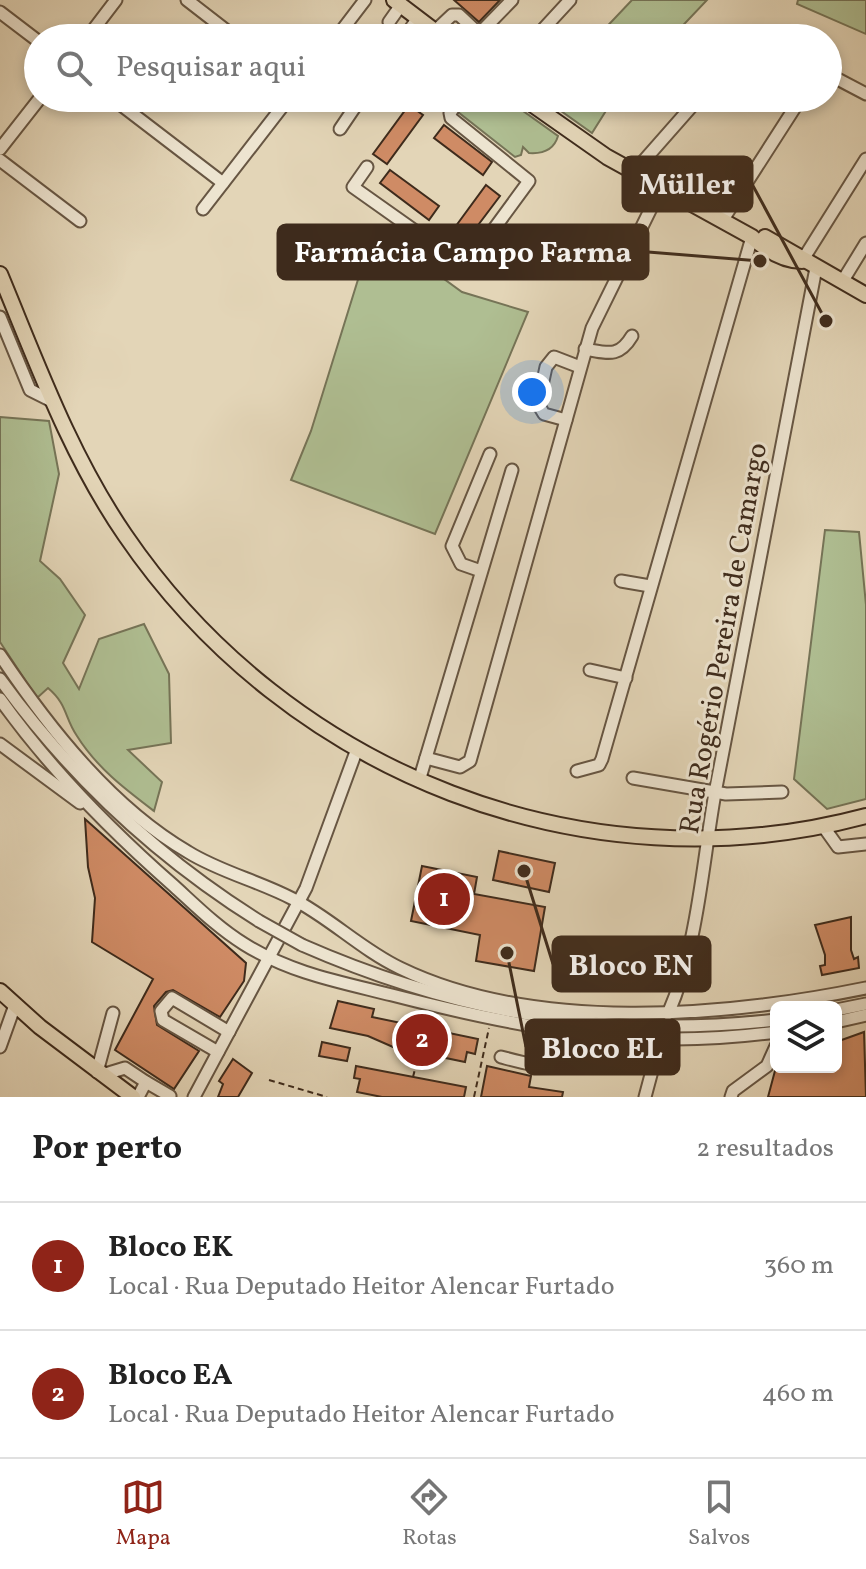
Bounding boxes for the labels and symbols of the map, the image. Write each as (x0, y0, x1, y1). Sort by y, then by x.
callout: Müller (623, 157, 752, 211)
text: Müller (639, 165, 735, 207)
callout: Farmácia Campo Farma (278, 225, 648, 279)
text: Farmácia Campo Farma (294, 233, 632, 275)
your location (512, 372, 552, 412)
street label: Rua Rogério Pereira de Camargo (671, 440, 778, 837)
pin: 1 (418, 869, 470, 929)
callout: Bloco EN (553, 937, 710, 991)
text: Bloco EN (568, 946, 694, 988)
pin: 2 (396, 1010, 448, 1070)
callout: Bloco EL (526, 1020, 679, 1074)
text: Bloco EL (541, 1029, 663, 1071)

